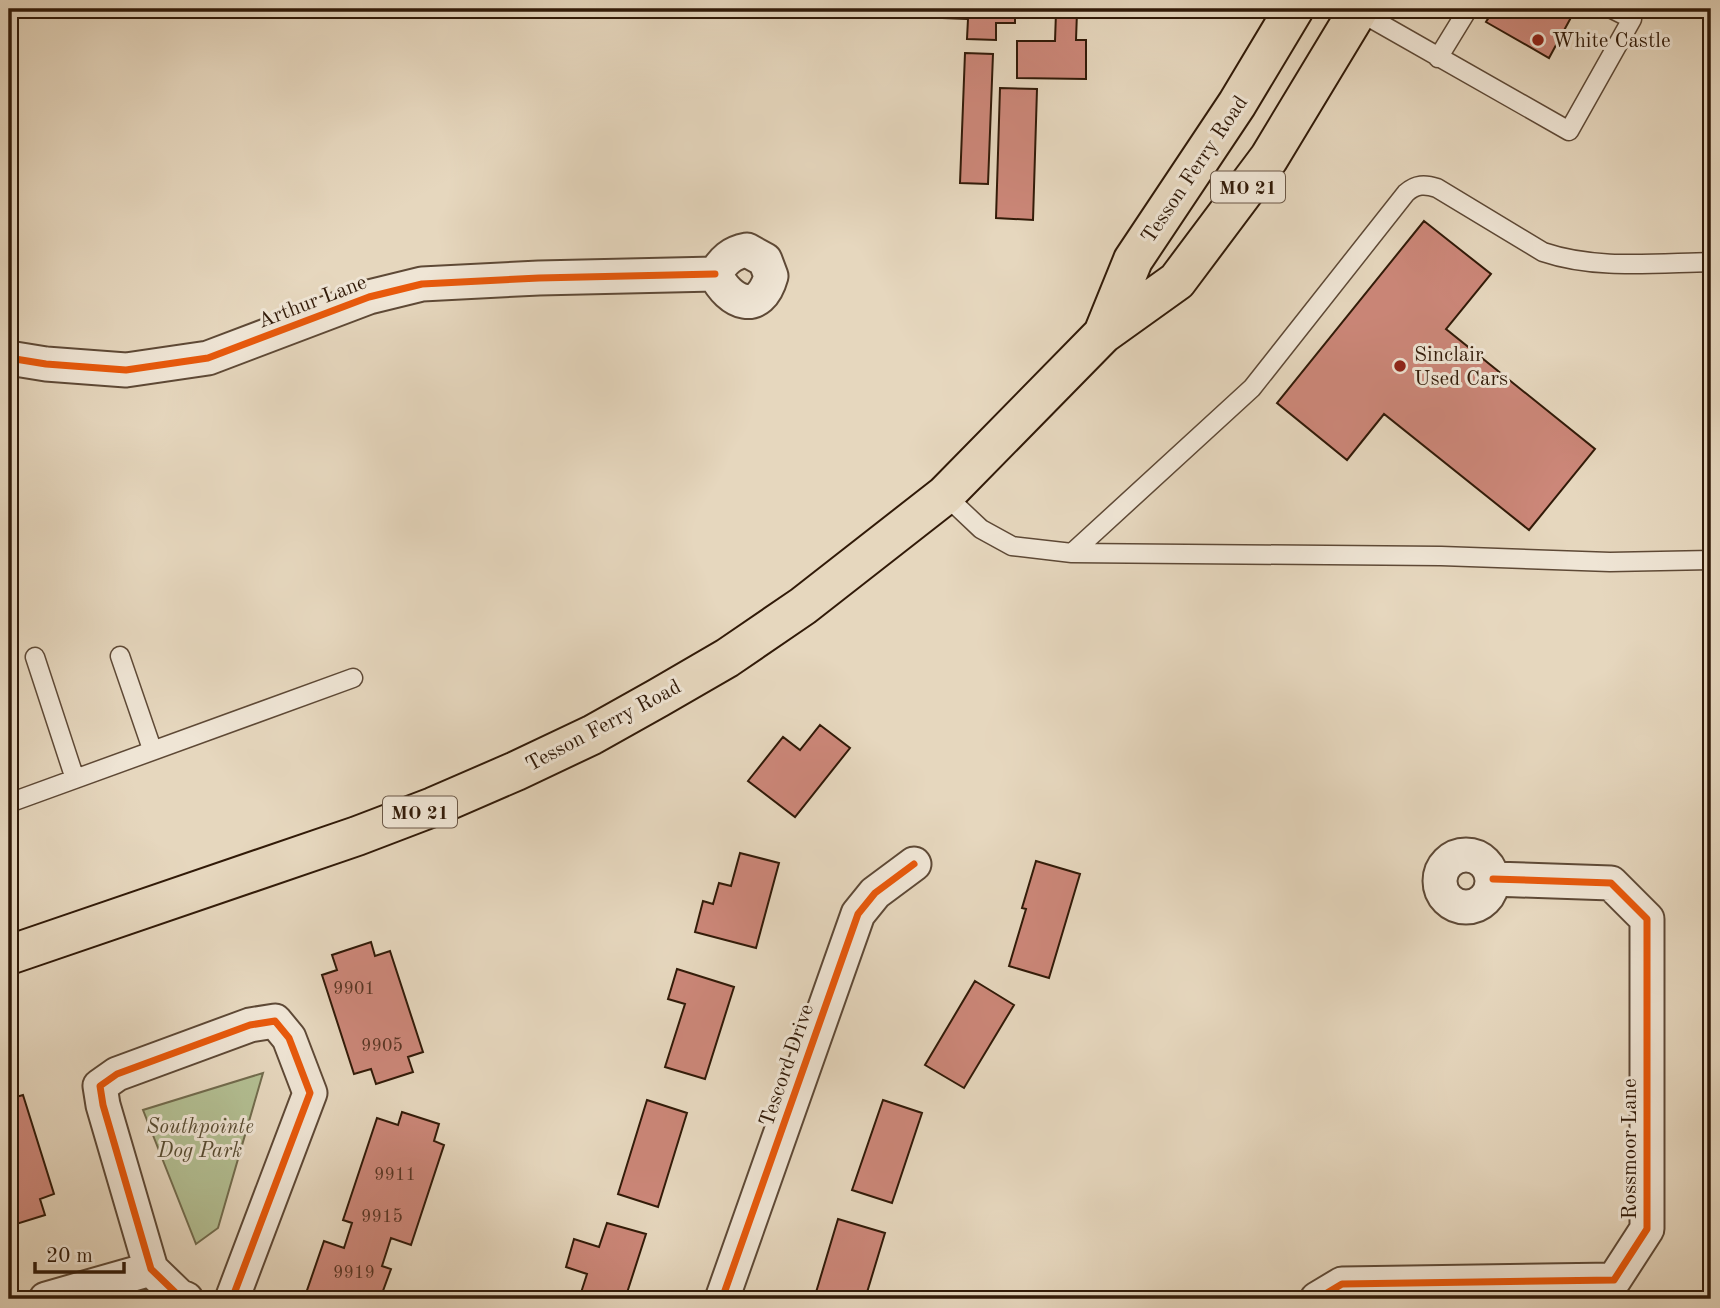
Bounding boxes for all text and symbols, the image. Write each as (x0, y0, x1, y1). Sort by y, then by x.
place label: White Castle (1552, 31, 1671, 52)
marker: White Castle (1530, 32, 1546, 48)
street label: Tesson Ferry Road (1138, 92, 1252, 247)
road number: MO 21 (1211, 172, 1285, 202)
street label: Arthur Lane (255, 272, 370, 333)
place label: Sinclair Used Cars (1414, 345, 1508, 390)
marker: Sinclair Used Cars (1392, 358, 1408, 374)
street label: Tesson Ferry Road (523, 677, 685, 776)
road number: MO 21 (383, 796, 457, 828)
house number: 9901 (333, 980, 375, 998)
street label: Tescord Drive (757, 1002, 818, 1129)
house number: 9905 (361, 1037, 403, 1055)
street label: Rossmoor Lane (1620, 1078, 1641, 1220)
park label: Southpointe Dog Park (146, 1117, 254, 1162)
house number: 9911 (374, 1166, 416, 1184)
house number: 9915 (361, 1208, 403, 1226)
scale bar (35, 1231, 124, 1275)
text: 20 m (46, 1246, 93, 1267)
house number: 9919 (333, 1264, 375, 1282)

